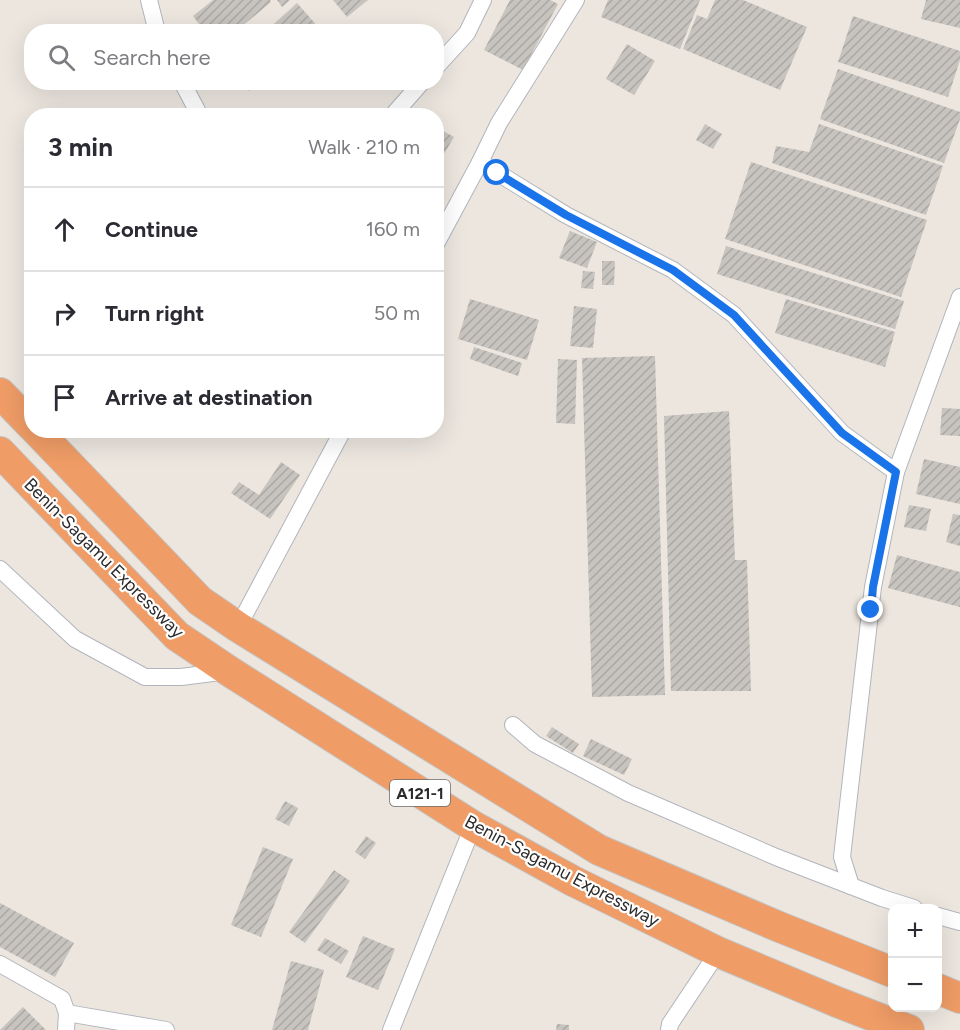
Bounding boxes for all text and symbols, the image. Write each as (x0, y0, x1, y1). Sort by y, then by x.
search box (24, 24, 444, 90)
icon: search (45, 41, 78, 74)
text: Search here (93, 44, 211, 71)
text: 3 min (48, 131, 113, 163)
text: Walk · 210 m (308, 135, 420, 159)
route start (483, 159, 509, 185)
icon: ahead (48, 213, 81, 246)
text: Continue (105, 216, 198, 243)
text: 160 m (366, 217, 420, 241)
icon: right (48, 297, 81, 330)
text: Turn right (105, 300, 204, 327)
text: 50 m (374, 301, 420, 325)
icon: arrive (48, 381, 81, 414)
text: Arrive at destination (105, 384, 313, 411)
street label: Benin-Sagamu Expressway (19, 473, 189, 643)
route end (857, 596, 883, 622)
road number: A121-1 (390, 780, 450, 806)
street label: Benin-Sagamu Expressway (461, 810, 664, 932)
map controls (888, 904, 942, 1012)
button: + (888, 904, 942, 958)
button: − (888, 958, 942, 1012)

